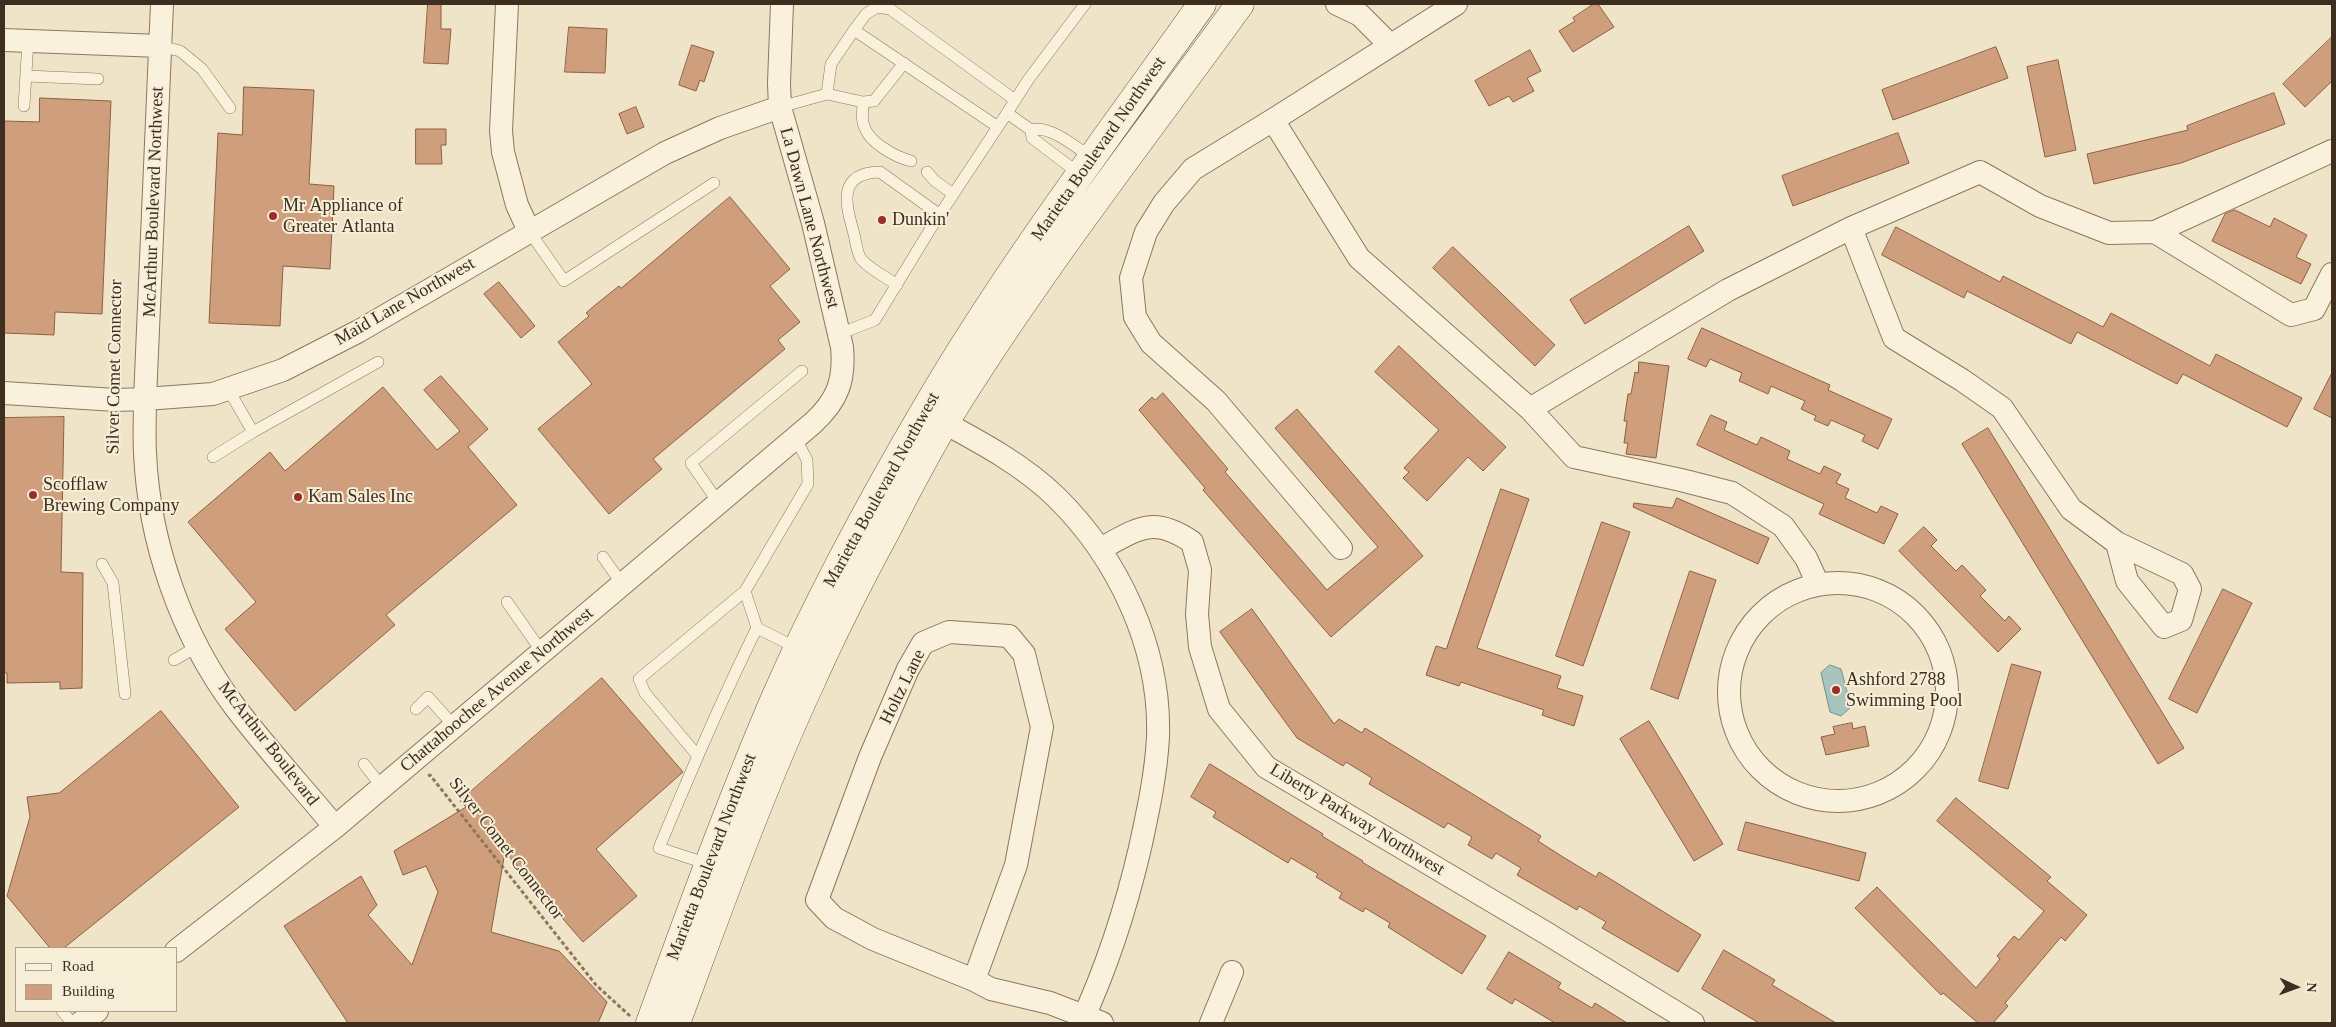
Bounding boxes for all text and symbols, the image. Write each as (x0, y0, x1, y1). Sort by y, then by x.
street label: Marietta Boulevard Northwest (1027, 53, 1171, 245)
street label: McArthur Boulevard Northwest (139, 86, 169, 318)
street label: La Dawn Lane Northwest (774, 125, 844, 311)
place label: Mr Appliance of Greater Atlanta (283, 195, 403, 238)
place label: Dunkin' (892, 209, 949, 231)
marker: Mr Appliance of Greater Atlanta (267, 210, 279, 222)
marker: Dunkin' (876, 214, 888, 226)
street label: Maid Lane Northwest (331, 253, 479, 351)
street label: Silver Comet Connector (103, 279, 127, 455)
street label: Marietta Boulevard Northwest (819, 389, 945, 591)
place label: Scofflaw Brewing Company (43, 474, 179, 516)
place label: Kam Sales Inc (308, 486, 413, 508)
marker: Scofflaw Brewing Company (27, 489, 39, 501)
marker: Kam Sales Inc (292, 491, 304, 503)
street label: Chattahoochee Avenue Northwest (396, 603, 598, 777)
street label: Holtz Lane (876, 646, 930, 728)
place label: Ashford 2788 Swimming Pool (1846, 669, 1963, 712)
street label: McArthur Boulevard (213, 678, 323, 810)
marker: Ashford 2788 Swimming Pool (1830, 684, 1842, 696)
street label: Marietta Boulevard Northwest (663, 750, 761, 964)
street label: Liberty Parkway Northwest (1266, 759, 1448, 881)
street label: Silver Comet Connector (444, 773, 568, 925)
legend (15, 947, 178, 1012)
text: Road (62, 958, 94, 974)
north arrow (2271, 962, 2321, 1012)
text: N (2304, 982, 2319, 993)
text: Building (62, 983, 115, 999)

